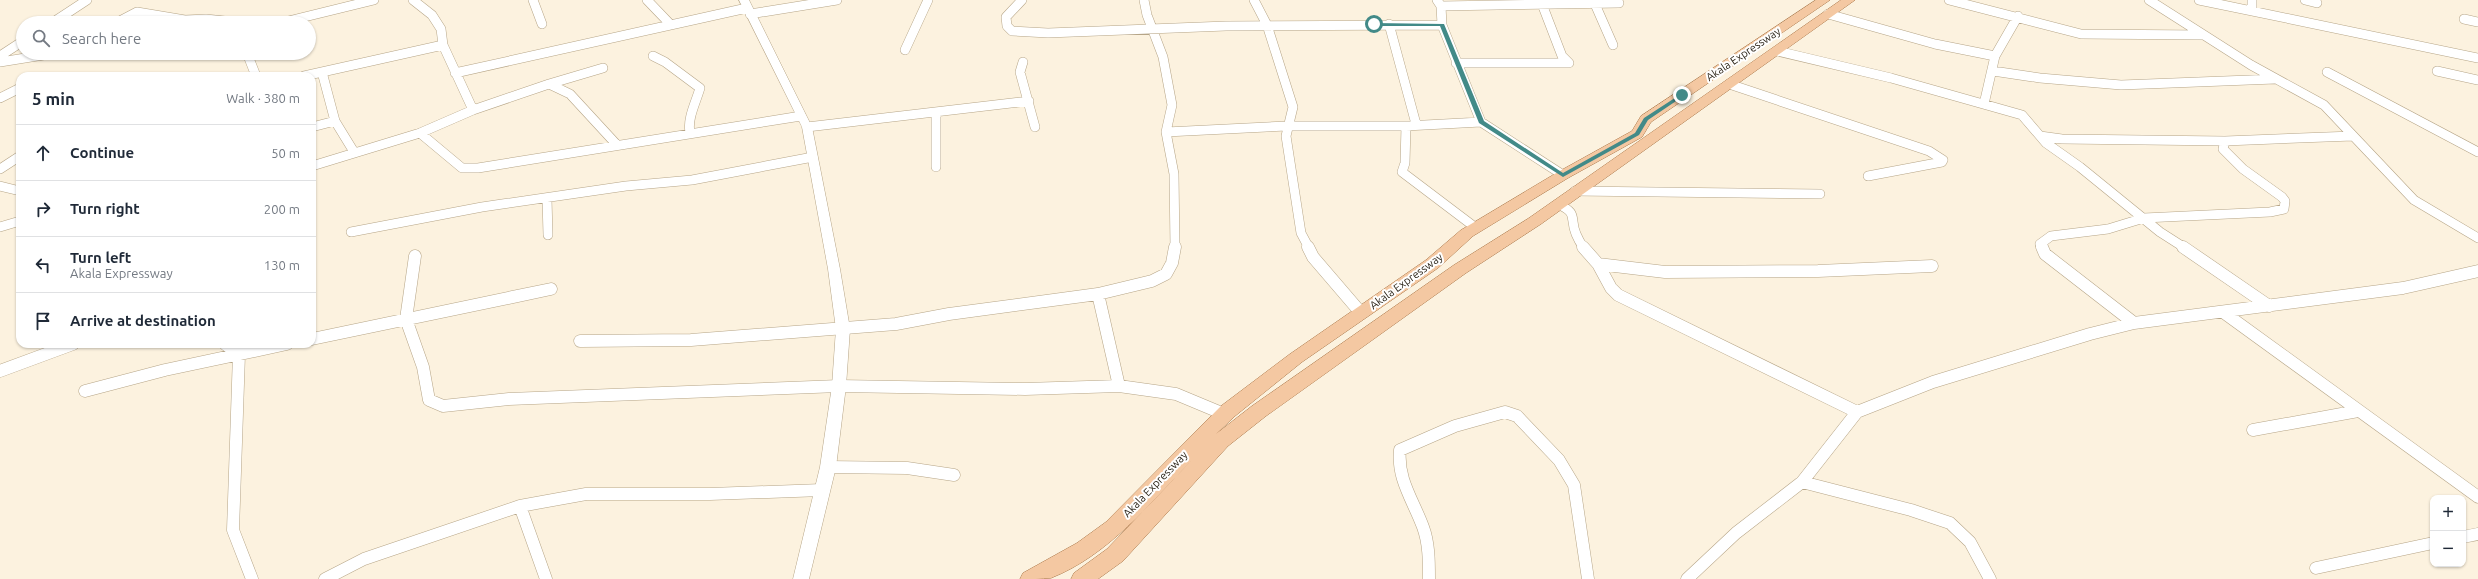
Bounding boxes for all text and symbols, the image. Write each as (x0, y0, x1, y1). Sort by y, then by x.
route start (1365, 15, 1383, 33)
search box (16, 16, 316, 60)
street label: Akala Expressway (1704, 24, 1783, 83)
icon: search (30, 27, 52, 49)
text: Search here (62, 30, 141, 47)
route end (1673, 86, 1691, 104)
text: 5 min (32, 89, 75, 108)
text: Walk · 380 m (226, 91, 300, 105)
icon: ahead (32, 142, 54, 164)
text: Continue (70, 144, 134, 161)
text: 50 m (271, 146, 300, 160)
icon: right (32, 198, 54, 220)
text: Turn right (70, 200, 140, 217)
text: 200 m (264, 202, 300, 216)
text: Turn left (70, 249, 131, 266)
street label: Akala Expressway (1367, 250, 1445, 311)
icon: left (32, 254, 54, 276)
text: 130 m (264, 258, 300, 272)
text: Akala Expressway (70, 266, 173, 280)
icon: arrive (32, 310, 54, 332)
text: Arrive at destination (70, 312, 216, 329)
street label: Akala Expressway (1120, 448, 1190, 519)
map controls (2430, 495, 2466, 567)
button: + (2430, 495, 2466, 531)
button: − (2430, 531, 2466, 567)

